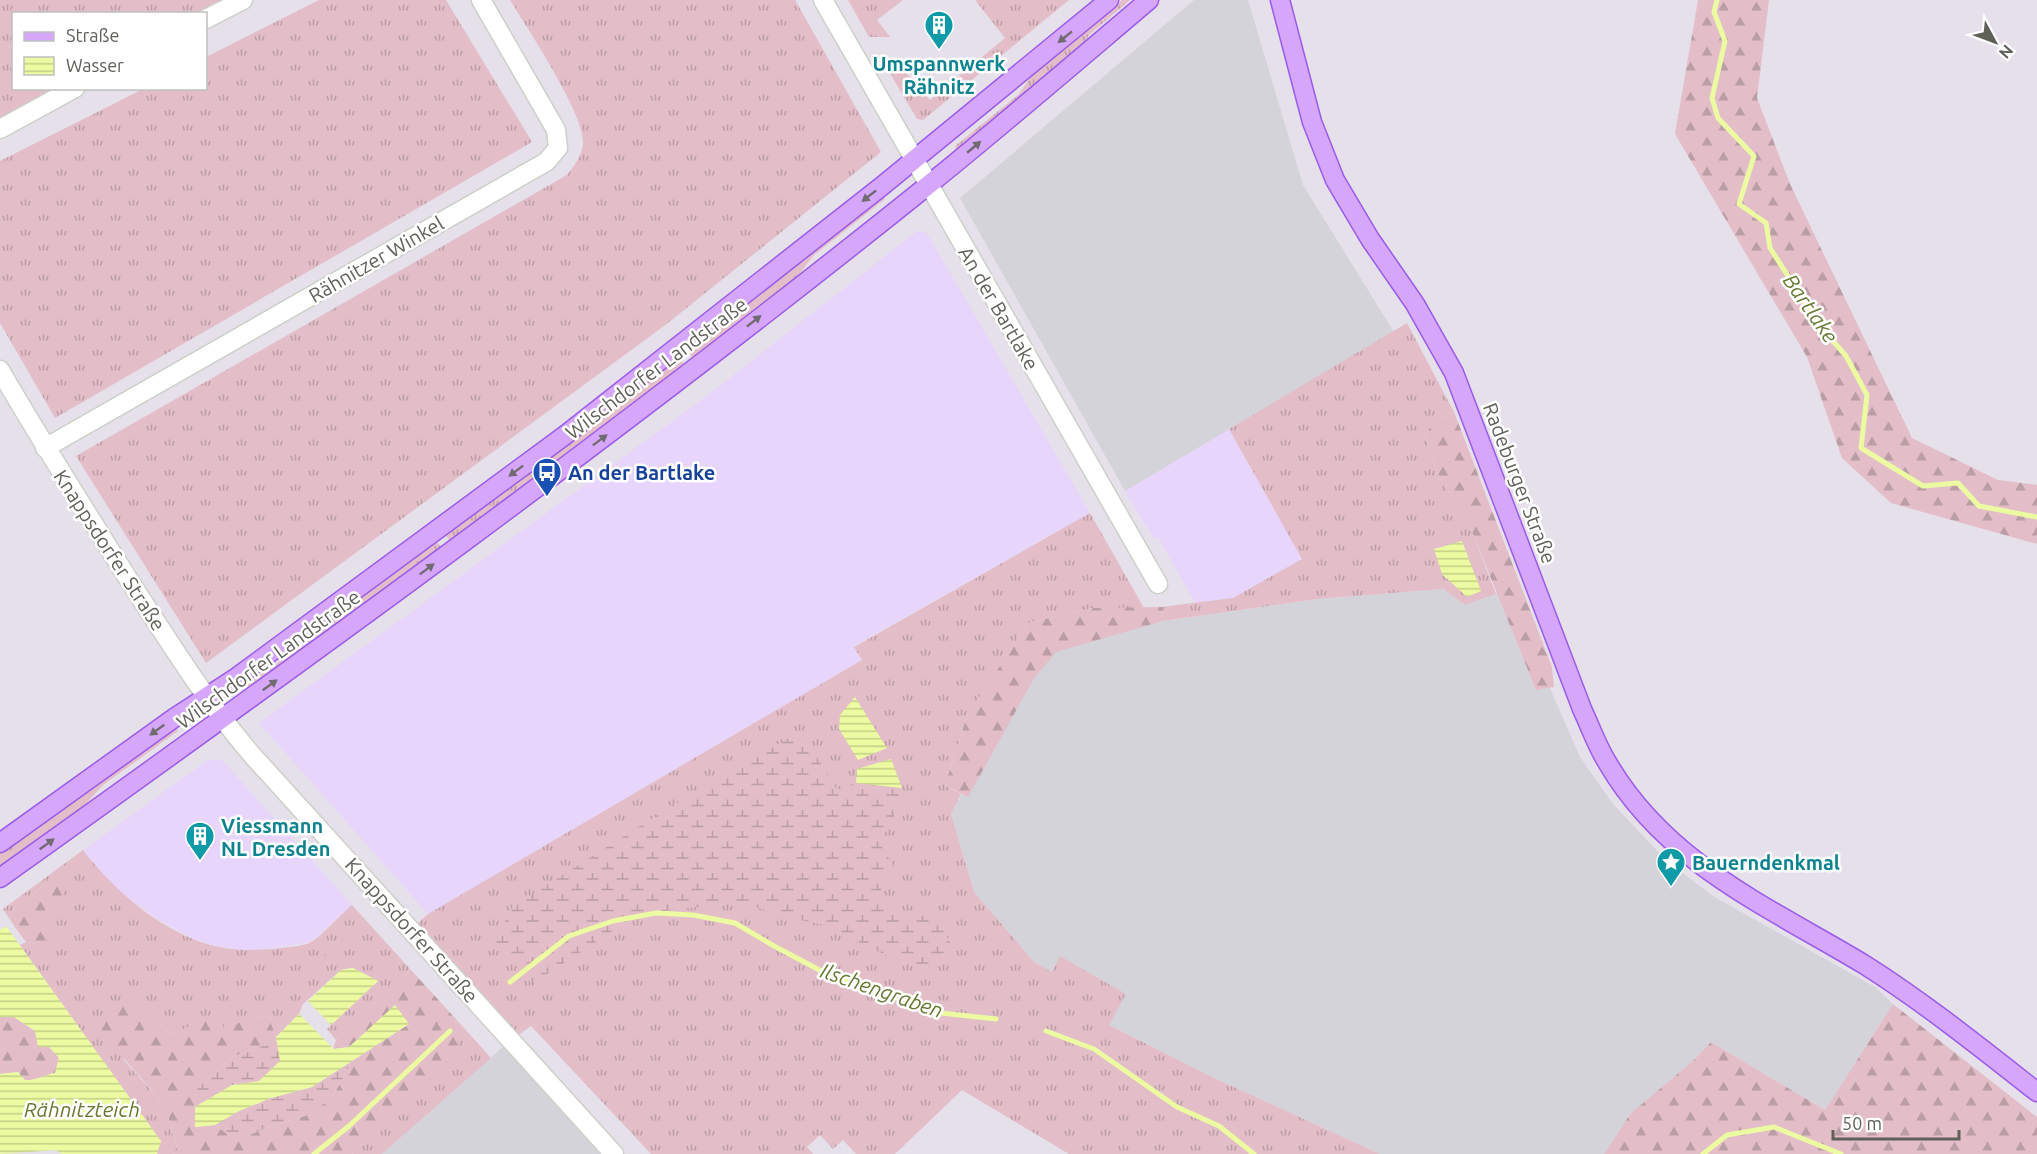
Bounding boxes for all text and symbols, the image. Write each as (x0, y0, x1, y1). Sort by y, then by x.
building icon: Umspannwerk Rähnitz (923, 9, 955, 51)
legend (12, 12, 207, 90)
north arrow (1965, 12, 2025, 72)
text: Straße (66, 25, 119, 45)
one-way arrow (1058, 30, 1073, 43)
text: N (1996, 41, 2017, 62)
place label: Umspannwerk Rähnitz (872, 52, 1006, 98)
text: Wasser (66, 55, 124, 75)
one-way arrow (966, 141, 982, 154)
one-way arrow (861, 190, 876, 202)
street label: Rähnitzer Winkel (305, 211, 447, 307)
street label: An der Bartlake (954, 242, 1044, 374)
water label: Bartlake (1779, 269, 1844, 347)
street label: Wilschdorfer Landstraße (561, 292, 751, 444)
one-way arrow (747, 315, 762, 327)
street label: Radeburger Straße (1479, 399, 1561, 567)
one-way arrow (592, 434, 607, 446)
bus stop icon: An der Bartlake (531, 456, 563, 498)
place label: An der Bartlake (568, 461, 715, 484)
street label: Knappsdorfer Straße (49, 465, 171, 635)
one-way arrow (509, 465, 525, 477)
one-way arrow (419, 563, 435, 576)
street label: Wilschdorfer Landstraße (172, 585, 364, 733)
one-way arrow (261, 679, 277, 691)
one-way arrow (150, 724, 166, 736)
place label: Viessmann NL Dresden (221, 814, 330, 860)
building icon: Viessmann NL Dresden (184, 820, 216, 862)
one-way arrow (40, 839, 55, 851)
place icon: Bauerndenkmal (1655, 846, 1687, 888)
place label: Bauerndenkmal (1692, 851, 1840, 874)
street label: Knappsdorfer Straße (341, 853, 483, 1007)
water label: Ilschengraben (818, 958, 946, 1022)
water label: Rähnitzteich (24, 1097, 140, 1121)
scale bar (1833, 1103, 1959, 1141)
text: 50 m (1842, 1113, 1882, 1133)

